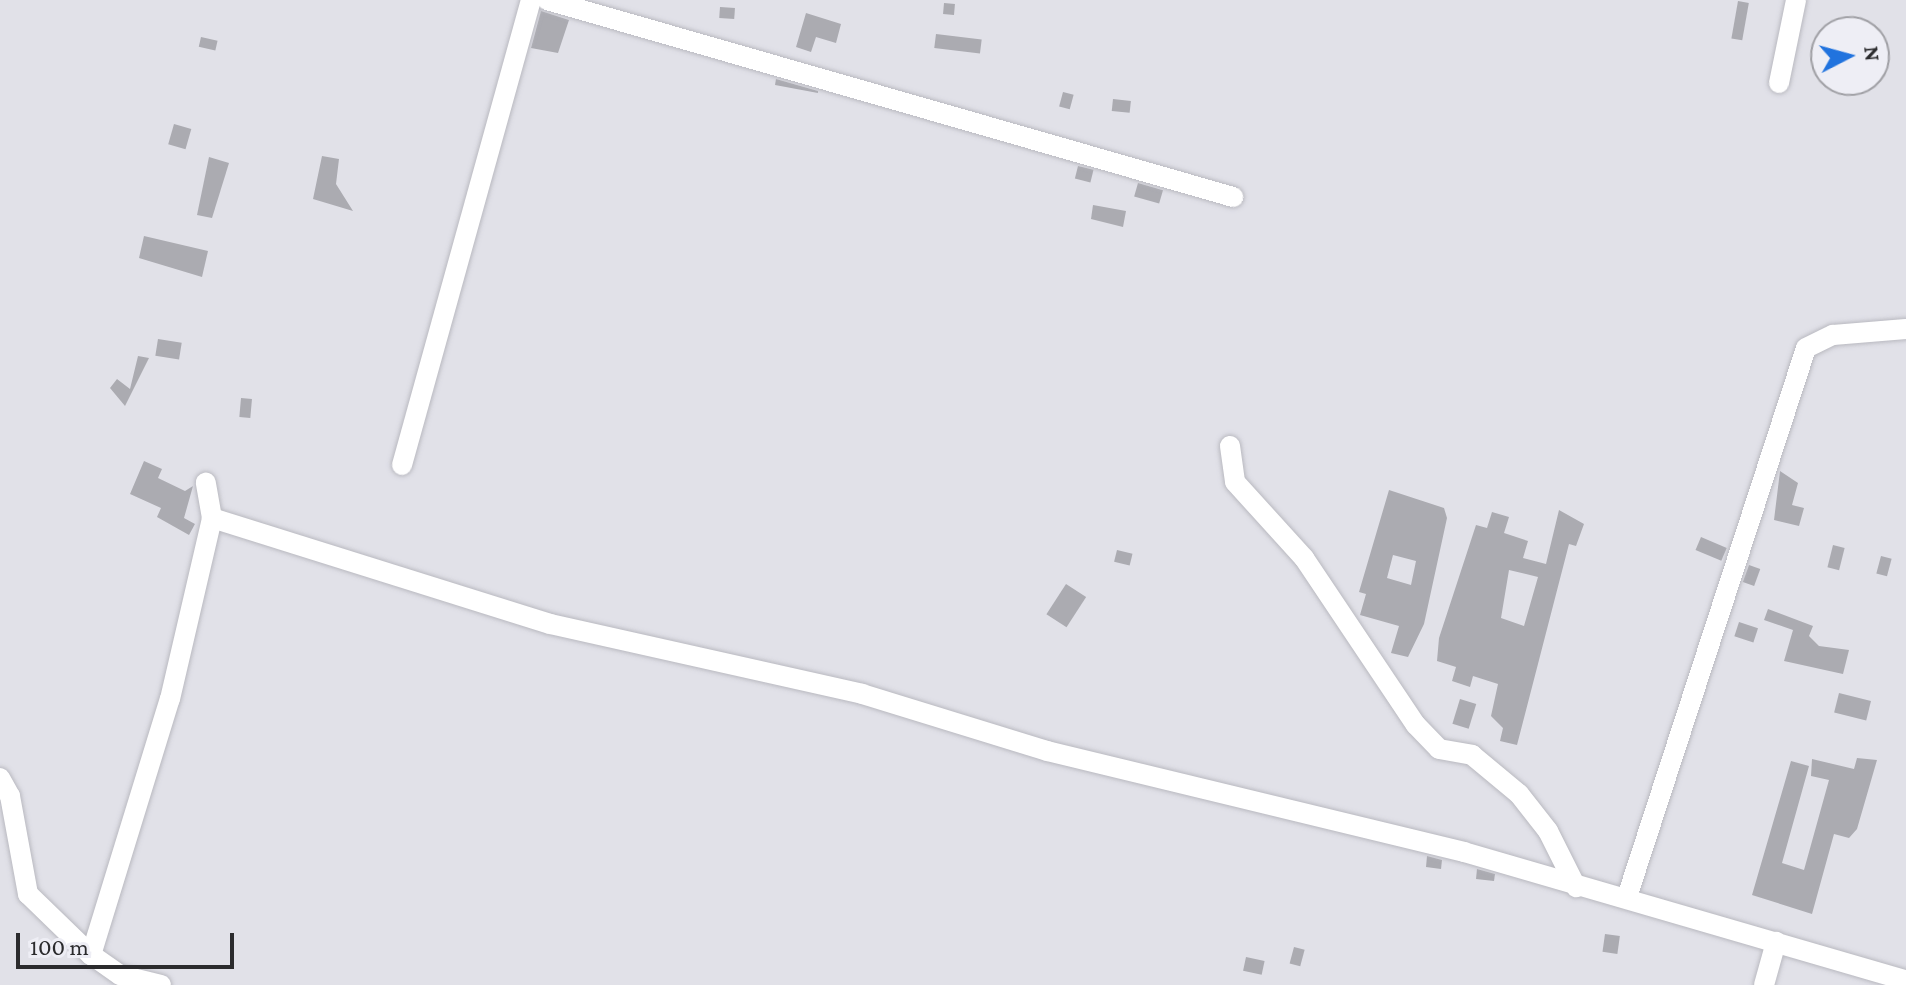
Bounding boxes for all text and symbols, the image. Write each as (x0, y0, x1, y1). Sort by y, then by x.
north arrow (1810, 16, 1890, 96)
text: N (1859, 45, 1886, 62)
scale bar (20, 917, 238, 967)
text: 100 m (30, 933, 89, 960)

